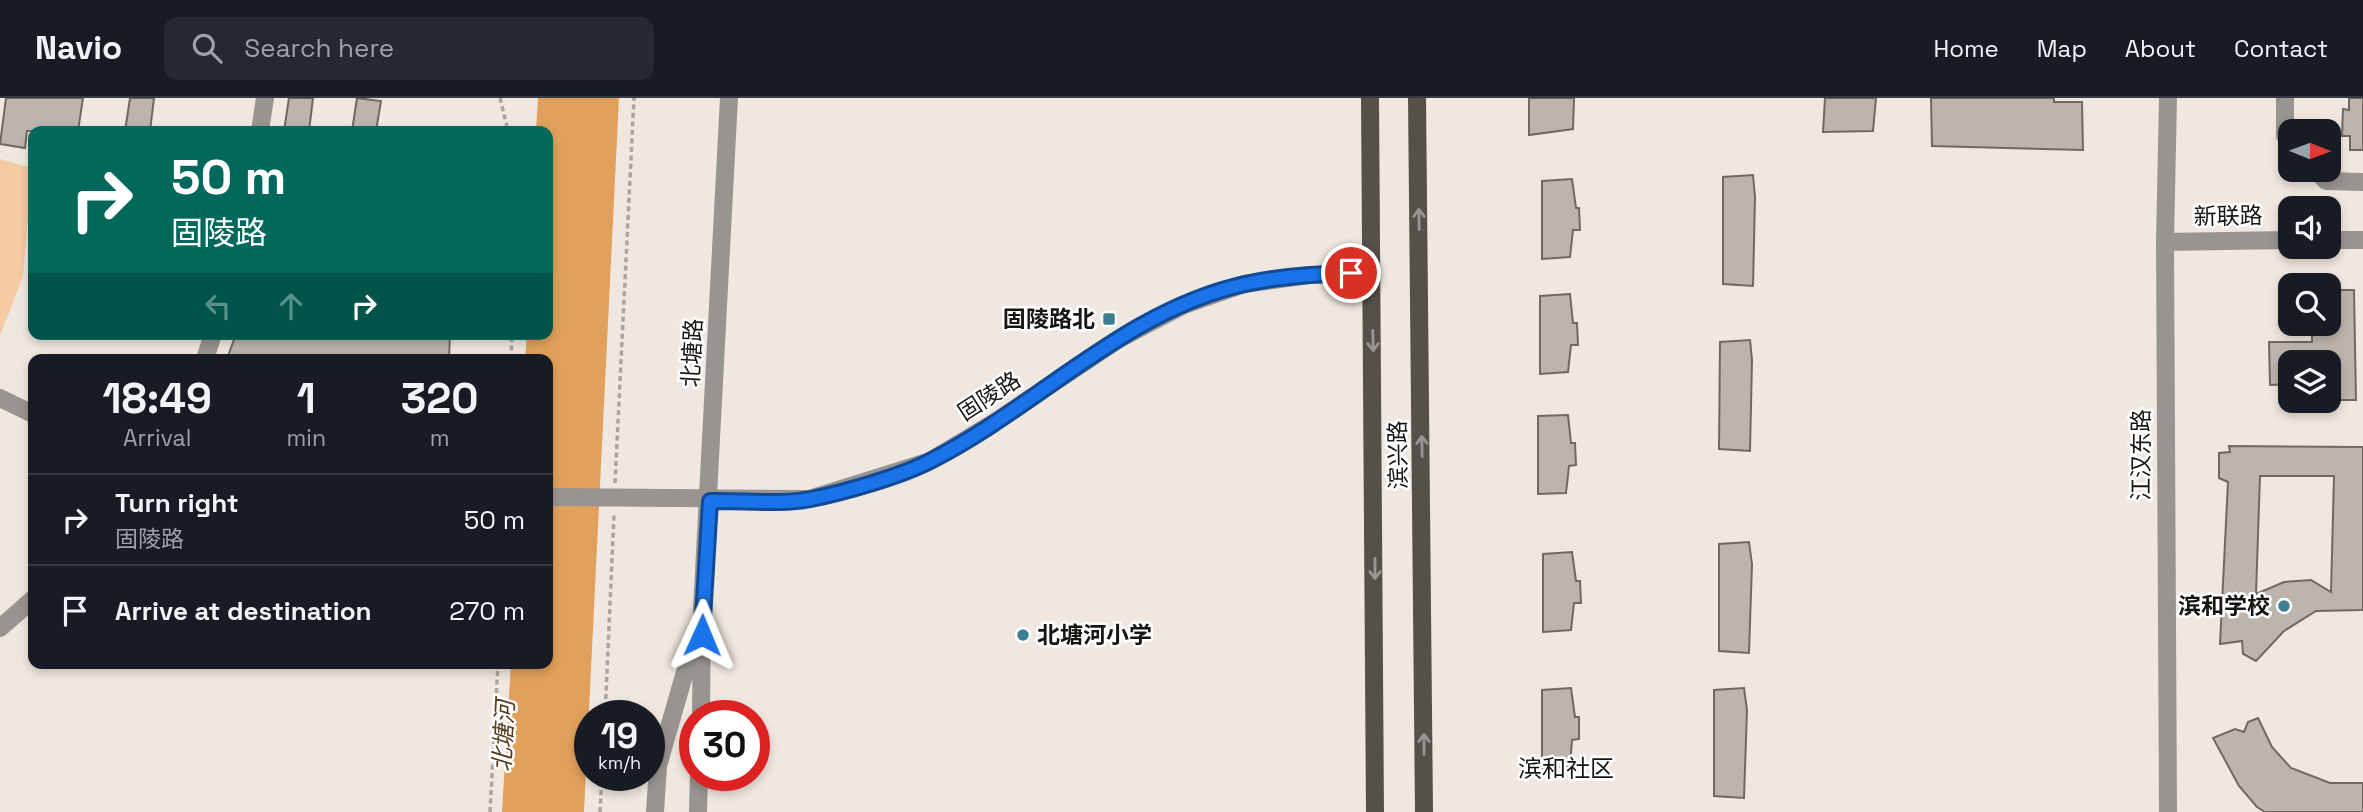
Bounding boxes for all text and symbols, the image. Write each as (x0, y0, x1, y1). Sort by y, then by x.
search box (164, 17, 654, 80)
text: Navio (35, 27, 122, 69)
icon: search (188, 29, 226, 67)
text: Search here (244, 31, 394, 65)
text: Home (1933, 33, 1999, 64)
text: Map (2037, 33, 2087, 64)
text: About (2125, 33, 2196, 64)
text: Contact (2234, 33, 2328, 64)
north arrow (2278, 119, 2342, 182)
map controls (2278, 119, 2341, 413)
text: 50 m (171, 146, 286, 208)
icon: right (56, 154, 147, 245)
button: sound (2278, 196, 2341, 259)
street label: 新联路 (2193, 200, 2263, 232)
one-way arrow (1412, 207, 1426, 230)
text: 固陵路 (171, 213, 267, 253)
pin (1321, 243, 1381, 303)
icon: arrive (1332, 254, 1370, 292)
button: search (2278, 273, 2341, 336)
icon: left (199, 287, 237, 325)
icon: ahead (272, 287, 310, 325)
icon: right (345, 287, 383, 325)
place label: 固陵路北 (1003, 304, 1095, 334)
marker: 固陵路北 (1101, 311, 1117, 327)
street label: 北塘路 (675, 318, 709, 388)
one-way arrow (1366, 329, 1380, 352)
button: layers (2278, 350, 2341, 413)
street label: 固陵路 (952, 365, 1026, 427)
text: 18:49 (103, 372, 212, 425)
text: 1 (297, 372, 316, 425)
text: 320 (401, 372, 478, 425)
street label: 江汉东路 (2126, 409, 2156, 501)
street label: 滨兴路 (1382, 420, 1414, 490)
text: Arrival (123, 423, 191, 453)
text: min (287, 423, 326, 453)
text: m (430, 423, 449, 453)
one-way arrow (1415, 435, 1429, 458)
text: Turn right (115, 486, 239, 520)
icon: right (56, 501, 94, 539)
text: 50 m (464, 503, 525, 537)
text: 固陵路 (115, 524, 184, 554)
one-way arrow (1368, 557, 1382, 580)
place label: 滨和学校 (2178, 591, 2270, 621)
icon: arrive (56, 592, 94, 630)
text: Arrive at destination (115, 594, 372, 628)
text: 270 m (449, 594, 525, 628)
position arrow (665, 598, 739, 672)
marker: 滨和学校 (2276, 598, 2292, 614)
place label: 北塘河小学 (1037, 620, 1152, 650)
marker: 北塘河小学 (1015, 627, 1031, 643)
water label: 北塘河 (486, 695, 521, 773)
speed limit sign: 30 (679, 700, 770, 791)
text: 19 (601, 714, 638, 758)
one-way arrow (1417, 733, 1431, 756)
text: km/h (598, 751, 641, 774)
district label: 滨和社区 (1518, 753, 1614, 784)

